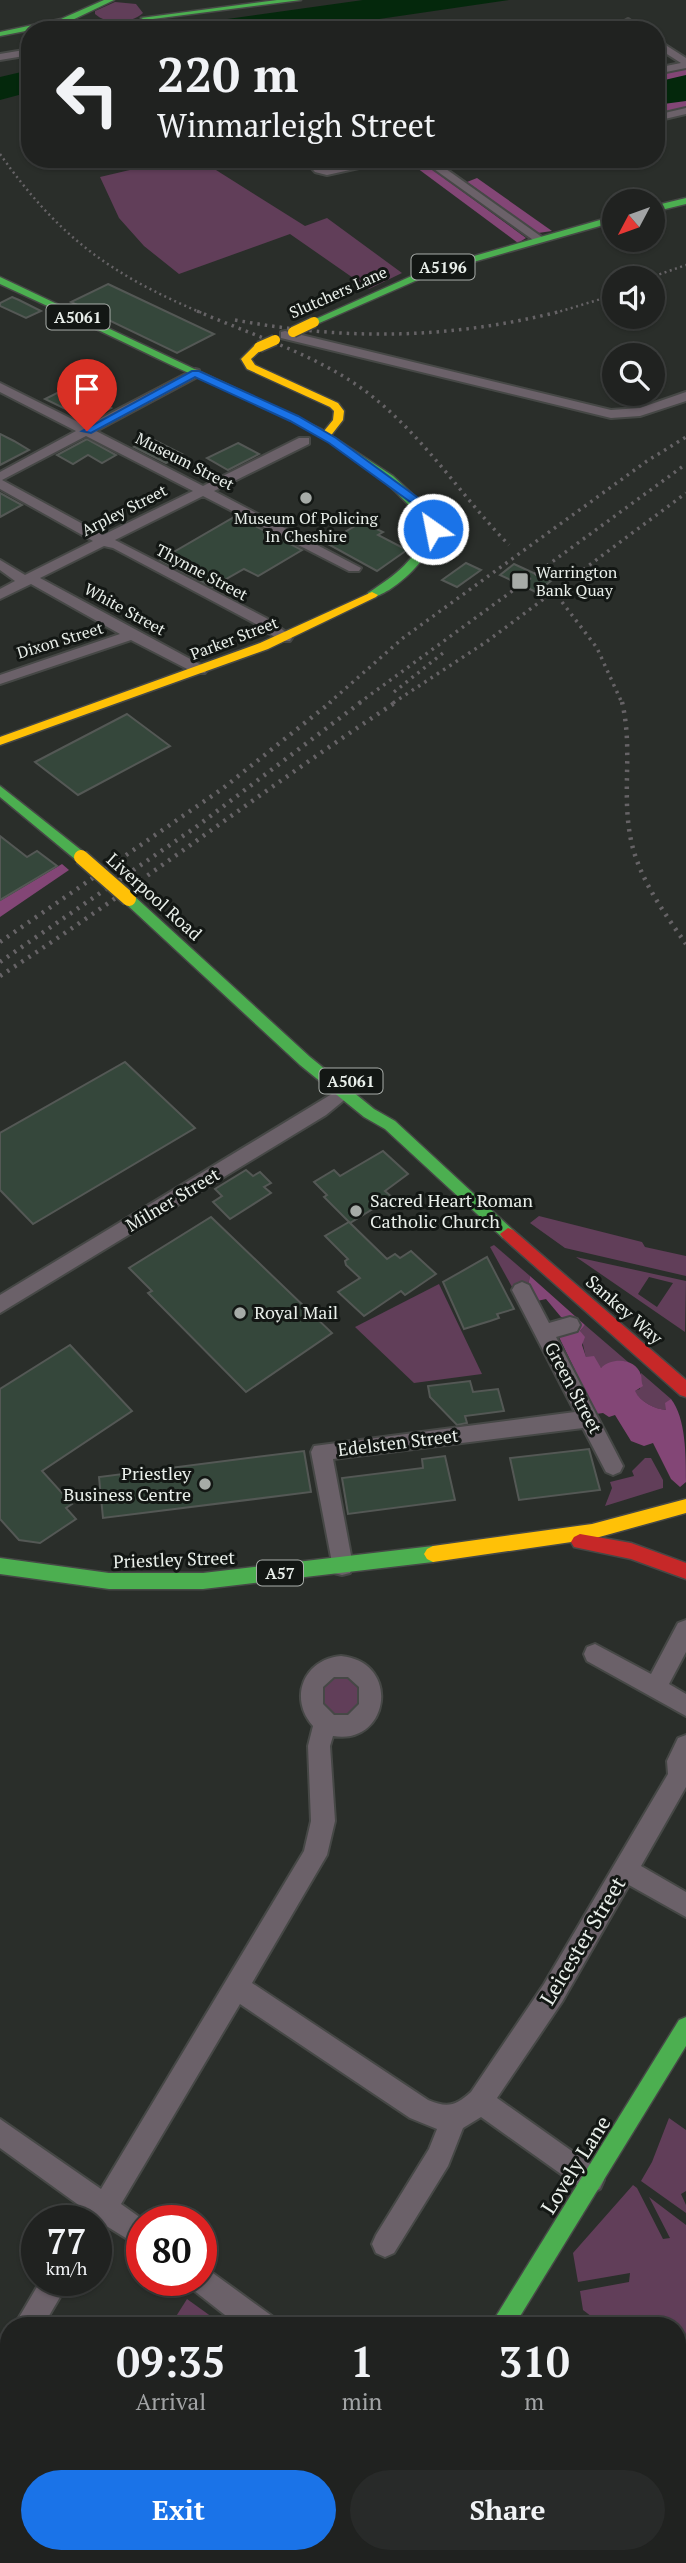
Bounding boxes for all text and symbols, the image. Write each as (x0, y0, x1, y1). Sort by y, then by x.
text: 220 m (157, 41, 299, 106)
icon: left (42, 49, 133, 140)
text: Winmarleigh Street (157, 104, 436, 146)
north arrow (602, 189, 665, 252)
map controls (602, 189, 665, 406)
road number: A5196 (412, 255, 474, 280)
street label: Slutchers Lane (286, 261, 390, 323)
button: sound (602, 266, 665, 329)
road number: A5061 (46, 304, 110, 330)
button: search (602, 343, 665, 406)
pin (57, 359, 117, 431)
icon: arrive (68, 370, 106, 408)
street label: Museum Street (132, 427, 238, 495)
street label: Arpley Street (77, 479, 171, 541)
marker: Museum Of Policing In Cheshire (298, 490, 314, 506)
position arrow (396, 492, 470, 566)
place label: Museum Of Policing In Cheshire (234, 507, 379, 547)
street label: Thynne Street (152, 539, 252, 605)
place label: Warrington Bank Quay (536, 561, 618, 601)
marker: Warrington Bank Quay (510, 571, 530, 591)
street label: White Street (80, 578, 170, 640)
street label: Parker Street (187, 611, 281, 665)
street label: Dixon Street (14, 616, 106, 664)
street label: Liverpool Road (102, 847, 207, 945)
road number: A5061 (320, 1068, 382, 1093)
street label: Milner Street (121, 1162, 224, 1237)
place label: Sacred Heart Roman Catholic Church (370, 1188, 533, 1233)
marker: Sacred Heart Roman Catholic Church (348, 1203, 364, 1219)
street label: Sankey Way (581, 1269, 669, 1350)
place label: Royal Mail (254, 1300, 338, 1324)
marker: Royal Mail (232, 1305, 248, 1321)
street label: Green Street (540, 1338, 608, 1438)
street label: Edelsten Street (336, 1423, 460, 1461)
place label: Priestley Business Centre (63, 1461, 192, 1506)
marker: Priestley Business Centre (197, 1476, 213, 1492)
street label: Priestley Street (112, 1545, 236, 1573)
road number: A57 (257, 1560, 303, 1586)
street label: Leicester Street (533, 1871, 632, 2010)
street label: Lovely Lane (534, 2110, 616, 2219)
speed limit sign: 80 (126, 2205, 217, 2296)
text: 77 (47, 2218, 86, 2264)
text: km/h (46, 2256, 87, 2280)
text: 09:35 (116, 2333, 226, 2389)
text: 1 (350, 2333, 374, 2389)
text: 310 (499, 2333, 570, 2389)
text: Arrival (136, 2386, 206, 2417)
text: min (342, 2386, 382, 2417)
text: m (524, 2386, 544, 2417)
button: Exit (21, 2470, 336, 2550)
button: Share (350, 2470, 665, 2550)

